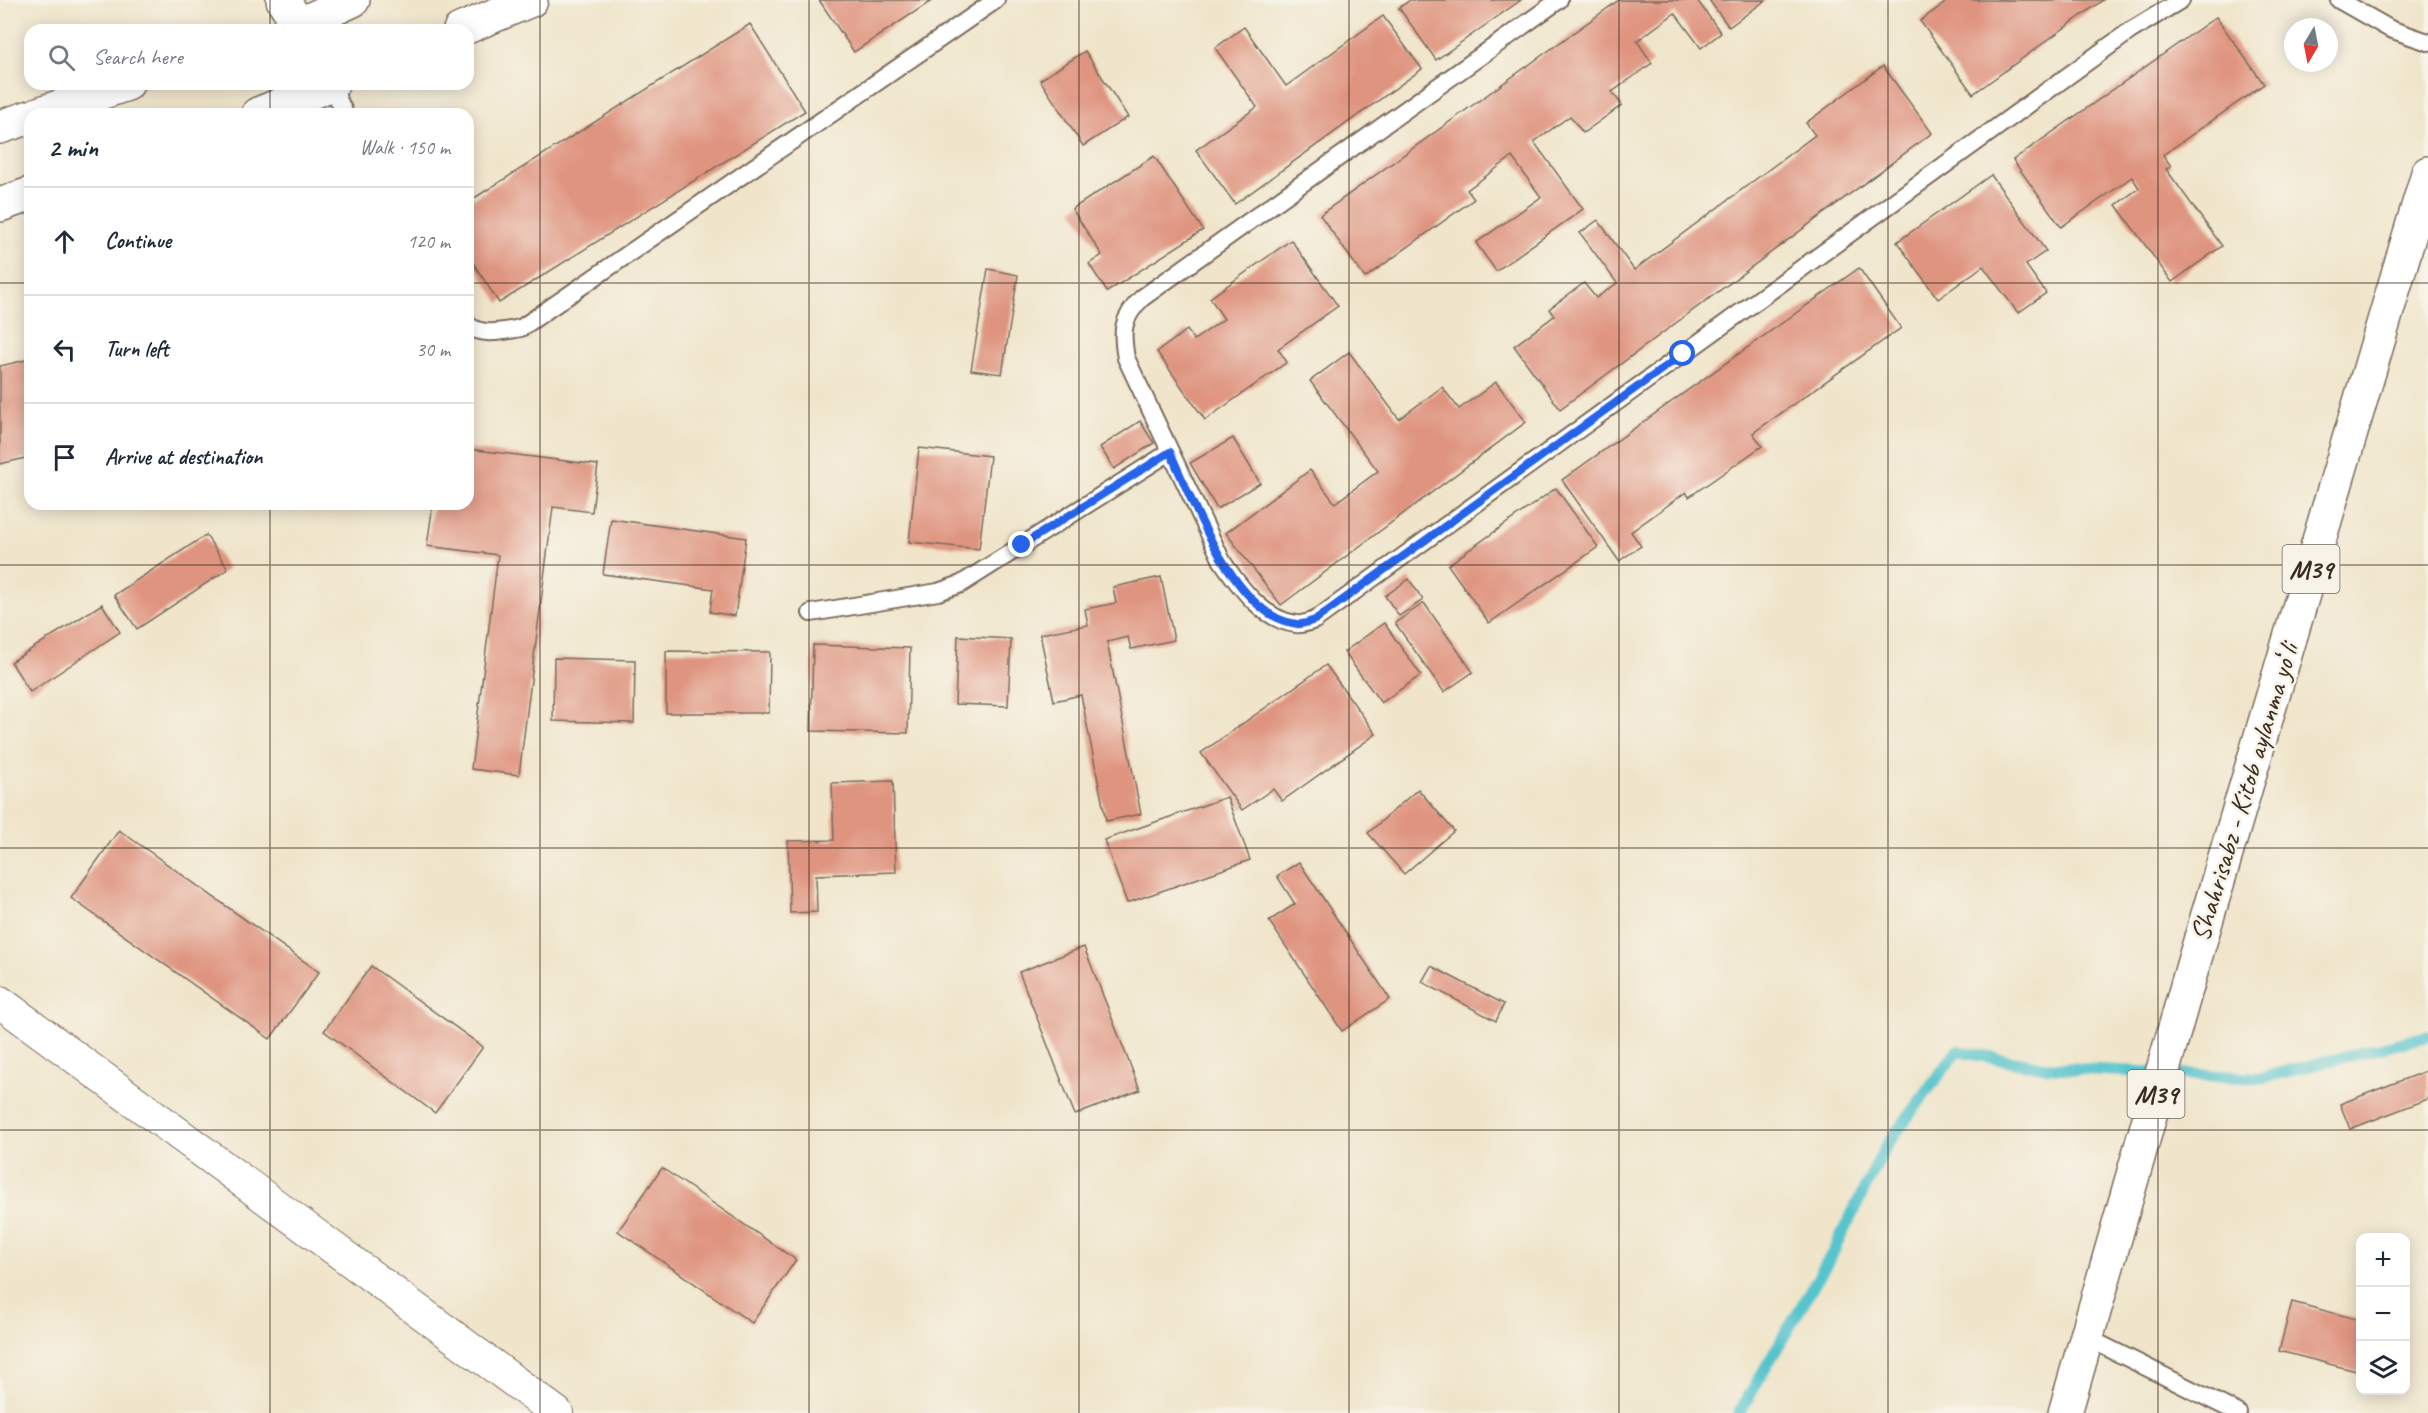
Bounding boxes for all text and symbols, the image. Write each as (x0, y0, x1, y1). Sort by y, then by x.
north arrow (2284, 18, 2338, 72)
search box (24, 24, 474, 90)
icon: search (45, 41, 78, 74)
text: Search here (93, 43, 183, 71)
text: 2 min (48, 131, 98, 164)
text: Walk · 150 m (360, 135, 450, 160)
icon: ahead (48, 225, 81, 258)
text: Continue (105, 227, 171, 255)
text: 120 m (407, 229, 450, 254)
icon: left (48, 333, 81, 366)
text: Turn left (105, 335, 169, 363)
text: 30 m (416, 337, 450, 362)
route start (1669, 340, 1695, 366)
icon: arrive (48, 441, 81, 474)
text: Arrive at destination (105, 443, 262, 471)
route end (1008, 531, 1034, 557)
road number: M39 (2282, 545, 2340, 593)
street label: Shahrisabz - Kitob aylanma yoʻli (2182, 635, 2307, 945)
road number: M39 (2128, 1070, 2184, 1118)
map controls (2356, 1233, 2410, 1395)
button: + (2356, 1233, 2410, 1287)
button: − (2356, 1287, 2410, 1341)
button: layers (2356, 1341, 2410, 1395)

